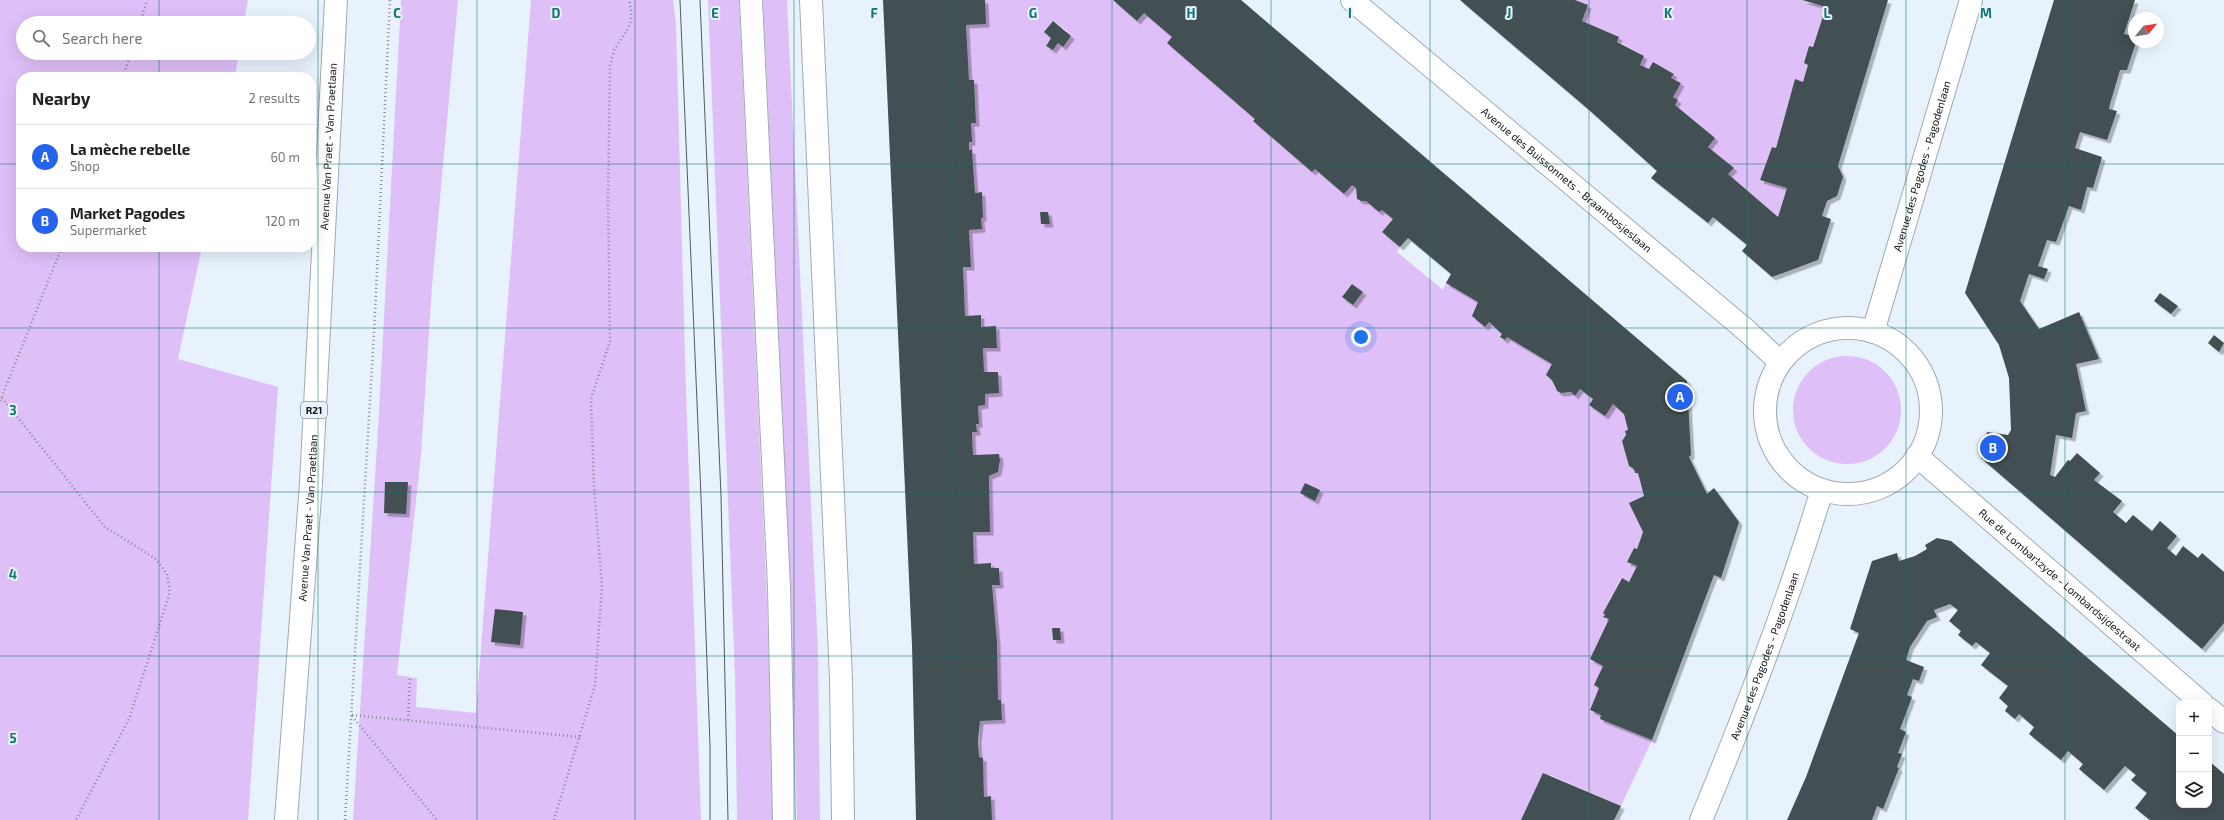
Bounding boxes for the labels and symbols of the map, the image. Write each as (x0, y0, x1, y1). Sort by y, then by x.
text: C (393, 5, 401, 21)
text: D (552, 5, 561, 21)
text: E (711, 5, 719, 21)
text: F (870, 5, 878, 21)
text: G (1029, 5, 1037, 21)
text: H (1187, 5, 1196, 21)
text: I (1348, 5, 1352, 21)
text: J (1507, 5, 1511, 21)
text: K (1664, 5, 1673, 21)
text: L (1824, 5, 1831, 21)
text: M (1980, 5, 1992, 21)
north arrow (2128, 12, 2164, 48)
street label: Avenue Van Praet - Van Praetlaan (317, 62, 339, 230)
street label: Avenue des Pagodes - Pagodenlaan (1890, 79, 1953, 253)
street label: Avenue des Buissonnets - Braambosjeslaan (1479, 104, 1655, 255)
your location (1351, 327, 1371, 347)
pin: A (1667, 382, 1693, 412)
text: 3 (9, 402, 17, 418)
road number: R21 (301, 402, 327, 418)
pin: B (1980, 433, 2006, 463)
street label: Avenue Van Praet - Van Praetlaan (295, 434, 320, 602)
street label: Rue de Lombartzyde - Lombardsijdestraat (1976, 506, 2144, 653)
text: 4 (9, 566, 17, 582)
street label: Avenue des Pagodes - Pagodenlaan (1727, 570, 1801, 741)
text: 5 (9, 730, 17, 746)

